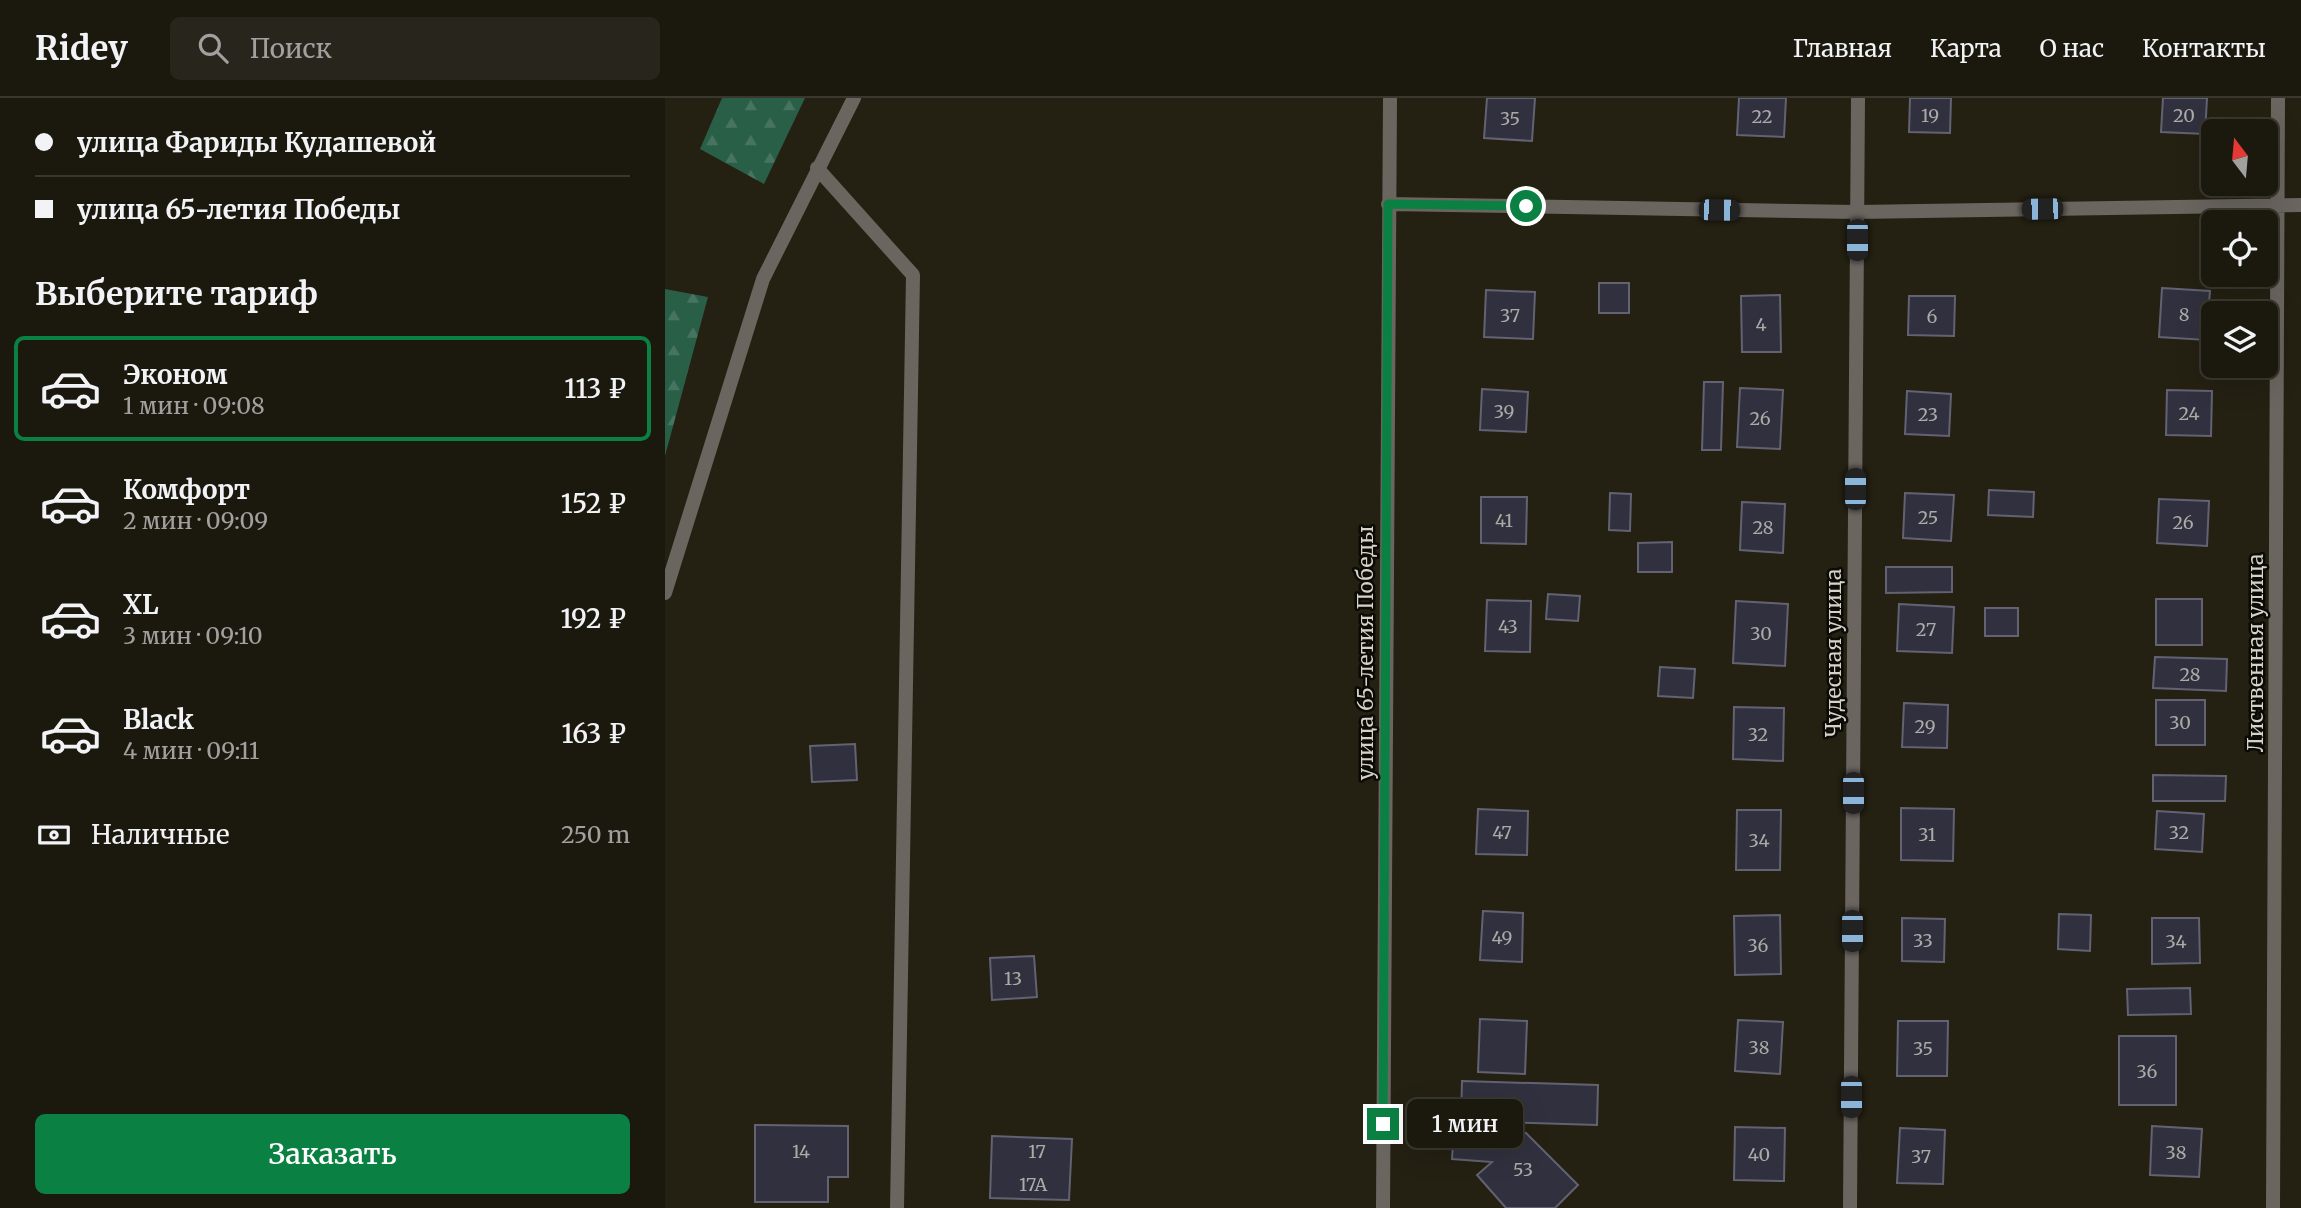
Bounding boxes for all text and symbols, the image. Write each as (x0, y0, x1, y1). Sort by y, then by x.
search box (170, 17, 660, 80)
text: Ridey (35, 28, 128, 69)
icon: search (194, 29, 232, 67)
text: Поиск (250, 32, 332, 65)
text: Главная (1793, 33, 1892, 64)
text: Карта (1930, 33, 2002, 64)
text: О нас (2040, 33, 2104, 64)
text: Контакты (2142, 33, 2266, 64)
house number: 19 (1921, 104, 1939, 127)
house number: 20 (2173, 104, 2195, 127)
house number: 22 (1751, 105, 1773, 128)
house number: 35 (1500, 107, 1520, 130)
north arrow (2201, 119, 2279, 196)
map controls (2201, 119, 2278, 378)
text: улица Фариды Кудашевой (77, 126, 436, 159)
route start (1510, 190, 1542, 222)
text: улица 65-летия Победы (77, 193, 401, 226)
car (2021, 198, 2064, 220)
car (1698, 199, 1741, 221)
button: locate (2201, 210, 2278, 287)
car (1847, 219, 1868, 261)
text: Выберите тариф (35, 274, 318, 314)
button: layers (2201, 301, 2278, 378)
house number: 8 (2179, 303, 2189, 326)
house number: 37 (1500, 304, 1520, 327)
house number: 6 (1927, 305, 1938, 328)
house number: 4 (1755, 313, 1767, 336)
icon: car (39, 357, 102, 420)
text: Эконом (123, 358, 228, 391)
text: 113 ₽ (564, 372, 626, 405)
text: 1 мин · 09:08 (123, 391, 265, 420)
house number: 39 (1494, 400, 1514, 423)
house number: 24 (2178, 402, 2200, 425)
house number: 23 (1918, 403, 1938, 426)
house number: 26 (1749, 407, 1771, 430)
car (1845, 468, 1866, 510)
icon: car (39, 472, 102, 535)
text: Комфорт (123, 473, 250, 506)
text: 152 ₽ (561, 487, 626, 520)
text: 2 мин · 09:09 (123, 506, 268, 535)
house number: 25 (1918, 506, 1938, 529)
house number: 41 (1495, 509, 1513, 532)
house number: 26 (2172, 511, 2194, 534)
house number: 28 (1752, 516, 1774, 539)
street label: улица 65-летия Победы (1352, 526, 1379, 780)
street label: Лиственная улица (2242, 554, 2269, 752)
street label: Чудесная улица (1820, 569, 1847, 737)
icon: car (39, 587, 102, 650)
text: XL (123, 588, 159, 621)
text: 192 ₽ (560, 602, 626, 635)
house number: 43 (1498, 615, 1518, 638)
house number: 27 (1916, 618, 1936, 641)
text: 3 мин · 09:10 (123, 621, 263, 650)
house number: 30 (1750, 622, 1772, 645)
house number: 28 (2179, 663, 2201, 686)
icon: car (39, 702, 102, 765)
text: Black (123, 703, 194, 736)
house number: 30 (2169, 711, 2191, 734)
house number: 29 (1914, 715, 1936, 738)
text: 163 ₽ (561, 717, 626, 750)
house number: 32 (1748, 723, 1768, 746)
text: 4 мин · 09:11 (123, 736, 259, 765)
car (1843, 772, 1864, 814)
icon: cash (35, 816, 73, 854)
text: Наличные (91, 818, 229, 851)
text: 250 m (561, 820, 630, 849)
house number: 47 (1492, 821, 1512, 844)
house number: 32 (2169, 821, 2189, 844)
house number: 31 (1918, 823, 1936, 846)
house number: 34 (1748, 829, 1770, 852)
car (1842, 910, 1863, 952)
house number: 49 (1492, 926, 1512, 949)
house number: 33 (1913, 929, 1933, 952)
house number: 34 (2165, 930, 2187, 953)
house number: 36 (1748, 934, 1769, 957)
house number: 13 (1004, 967, 1022, 990)
house number: 38 (1749, 1036, 1769, 1059)
house number: 35 (1913, 1037, 1933, 1060)
house number: 36 (2137, 1060, 2158, 1083)
car (1841, 1076, 1862, 1118)
callout: 1 мин (1407, 1100, 1523, 1148)
route end (1367, 1108, 1399, 1140)
text: 1 мин (1432, 1109, 1498, 1138)
button: Заказать (35, 1114, 630, 1194)
house number: 14 (792, 1140, 810, 1163)
house number: 17 (1028, 1140, 1046, 1163)
house number: 38 (2166, 1141, 2186, 1164)
house number: 40 (1748, 1143, 1770, 1166)
house number: 37 (1911, 1145, 1931, 1168)
house number: 53 (1513, 1158, 1533, 1181)
house number: 17А (1019, 1173, 1047, 1196)

